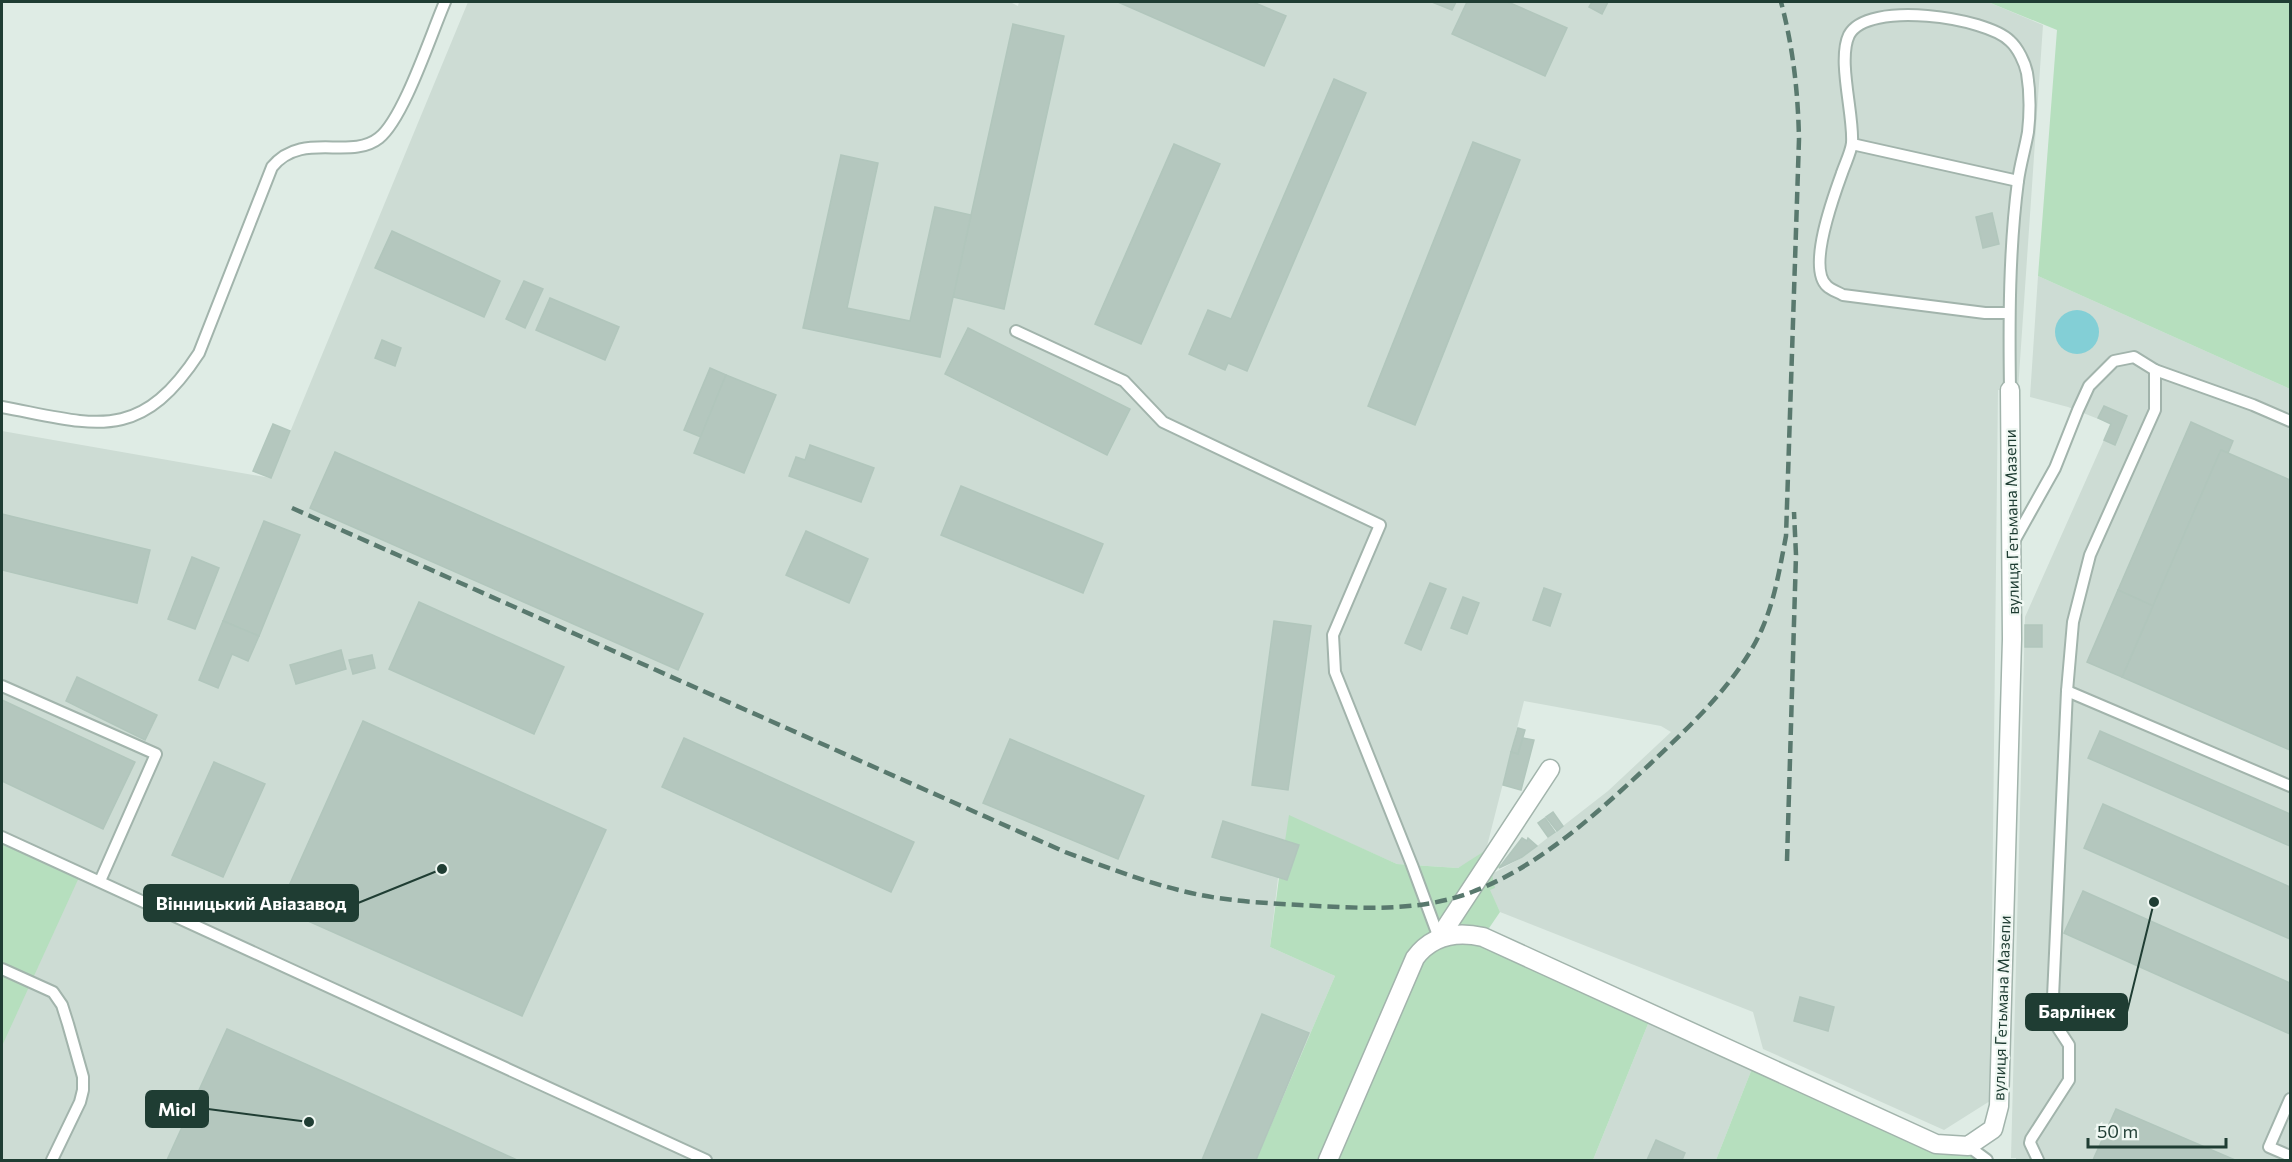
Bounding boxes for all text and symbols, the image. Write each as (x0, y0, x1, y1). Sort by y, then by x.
street label: вулиця Гетьмана Мазепи (2000, 429, 2022, 615)
callout: Вінницький Авіазавод (144, 885, 358, 921)
text: Вінницький Авіазавод (156, 892, 346, 914)
street label: вулиця Гетьмана Мазепи (1988, 915, 2014, 1101)
callout: Барлінек (2026, 994, 2127, 1030)
text: Барлінек (2038, 1000, 2117, 1022)
callout: Miol (146, 1091, 208, 1127)
text: Miol (158, 1098, 196, 1120)
scale bar (2088, 1111, 2226, 1149)
text: 50 m (2097, 1120, 2138, 1142)

